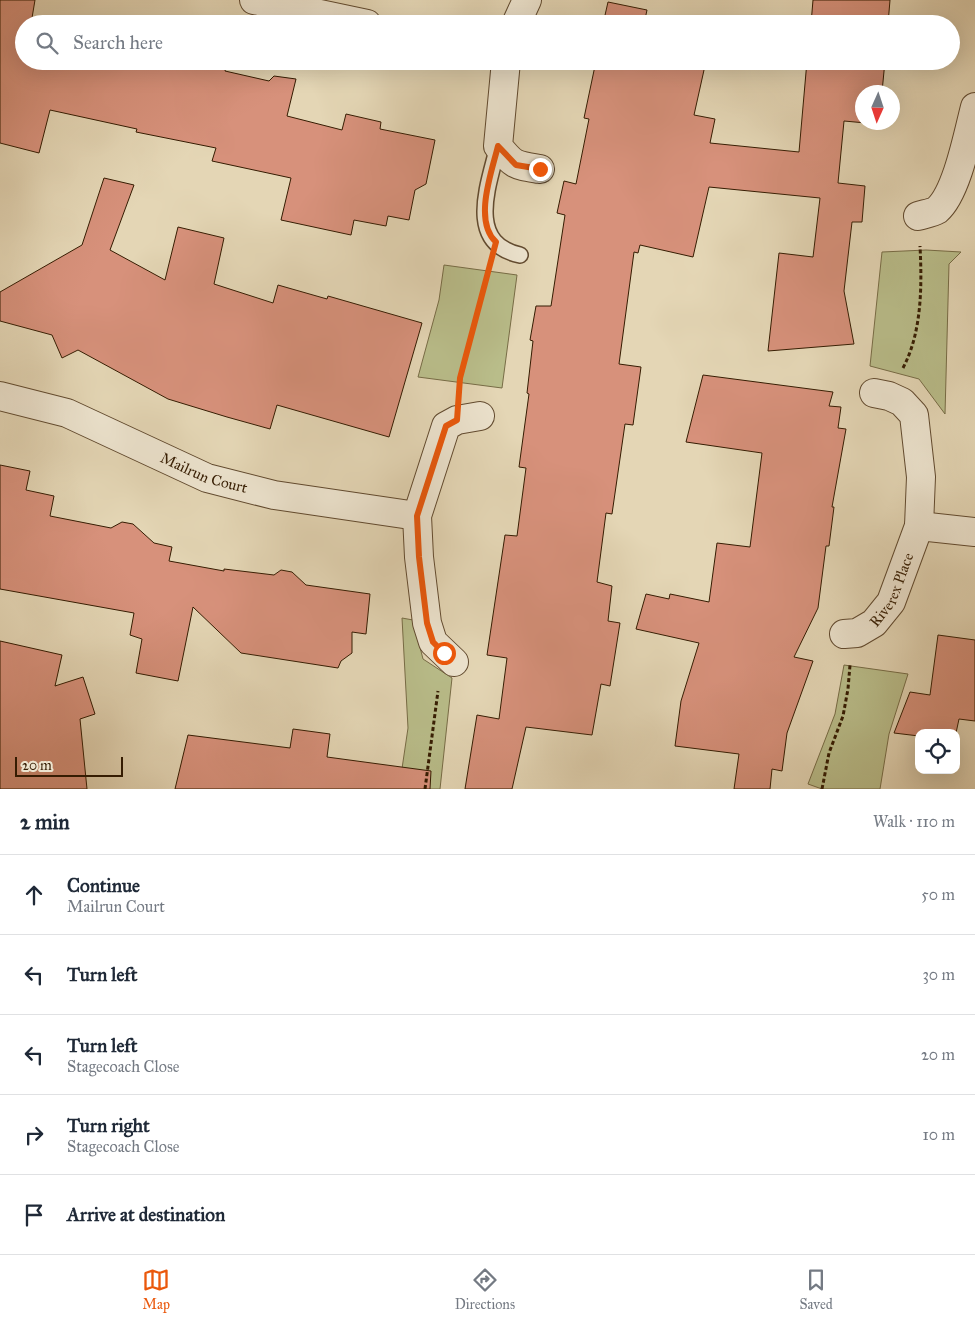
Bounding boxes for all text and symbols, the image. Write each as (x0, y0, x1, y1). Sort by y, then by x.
search box (15, 15, 960, 70)
icon: search (33, 29, 61, 57)
text: Search here (73, 31, 163, 54)
north arrow (855, 85, 900, 130)
route end (529, 158, 552, 181)
street label: Mailrun Court (157, 449, 250, 497)
street label: Riverex Place (866, 550, 917, 630)
route start (433, 642, 456, 665)
map controls (915, 729, 960, 774)
button: locate (915, 729, 960, 774)
scale bar (15, 754, 122, 777)
text: 20 m (22, 757, 52, 774)
text: 2 min (20, 809, 70, 835)
text: Walk · 110 m (873, 812, 955, 831)
text: Continue (67, 874, 140, 897)
icon: ahead (20, 881, 48, 909)
text: 50 m (921, 885, 955, 904)
text: Mailrun Court (67, 897, 165, 916)
icon: left (20, 961, 48, 989)
text: Turn left (67, 963, 137, 986)
text: 30 m (922, 965, 955, 984)
text: Turn left (67, 1034, 137, 1057)
icon: left (20, 1041, 48, 1069)
text: 20 m (921, 1045, 955, 1064)
text: Stagecoach Close (67, 1057, 179, 1076)
text: Turn right (67, 1114, 150, 1137)
icon: right (20, 1121, 48, 1149)
text: 10 m (923, 1125, 955, 1144)
text: Stagecoach Close (67, 1137, 179, 1156)
icon: arrive (20, 1201, 48, 1229)
text: Arrive at destination (67, 1203, 225, 1226)
tab: Map (142, 1266, 170, 1313)
tab: Directions (455, 1266, 515, 1313)
tab: Saved (800, 1266, 833, 1313)

